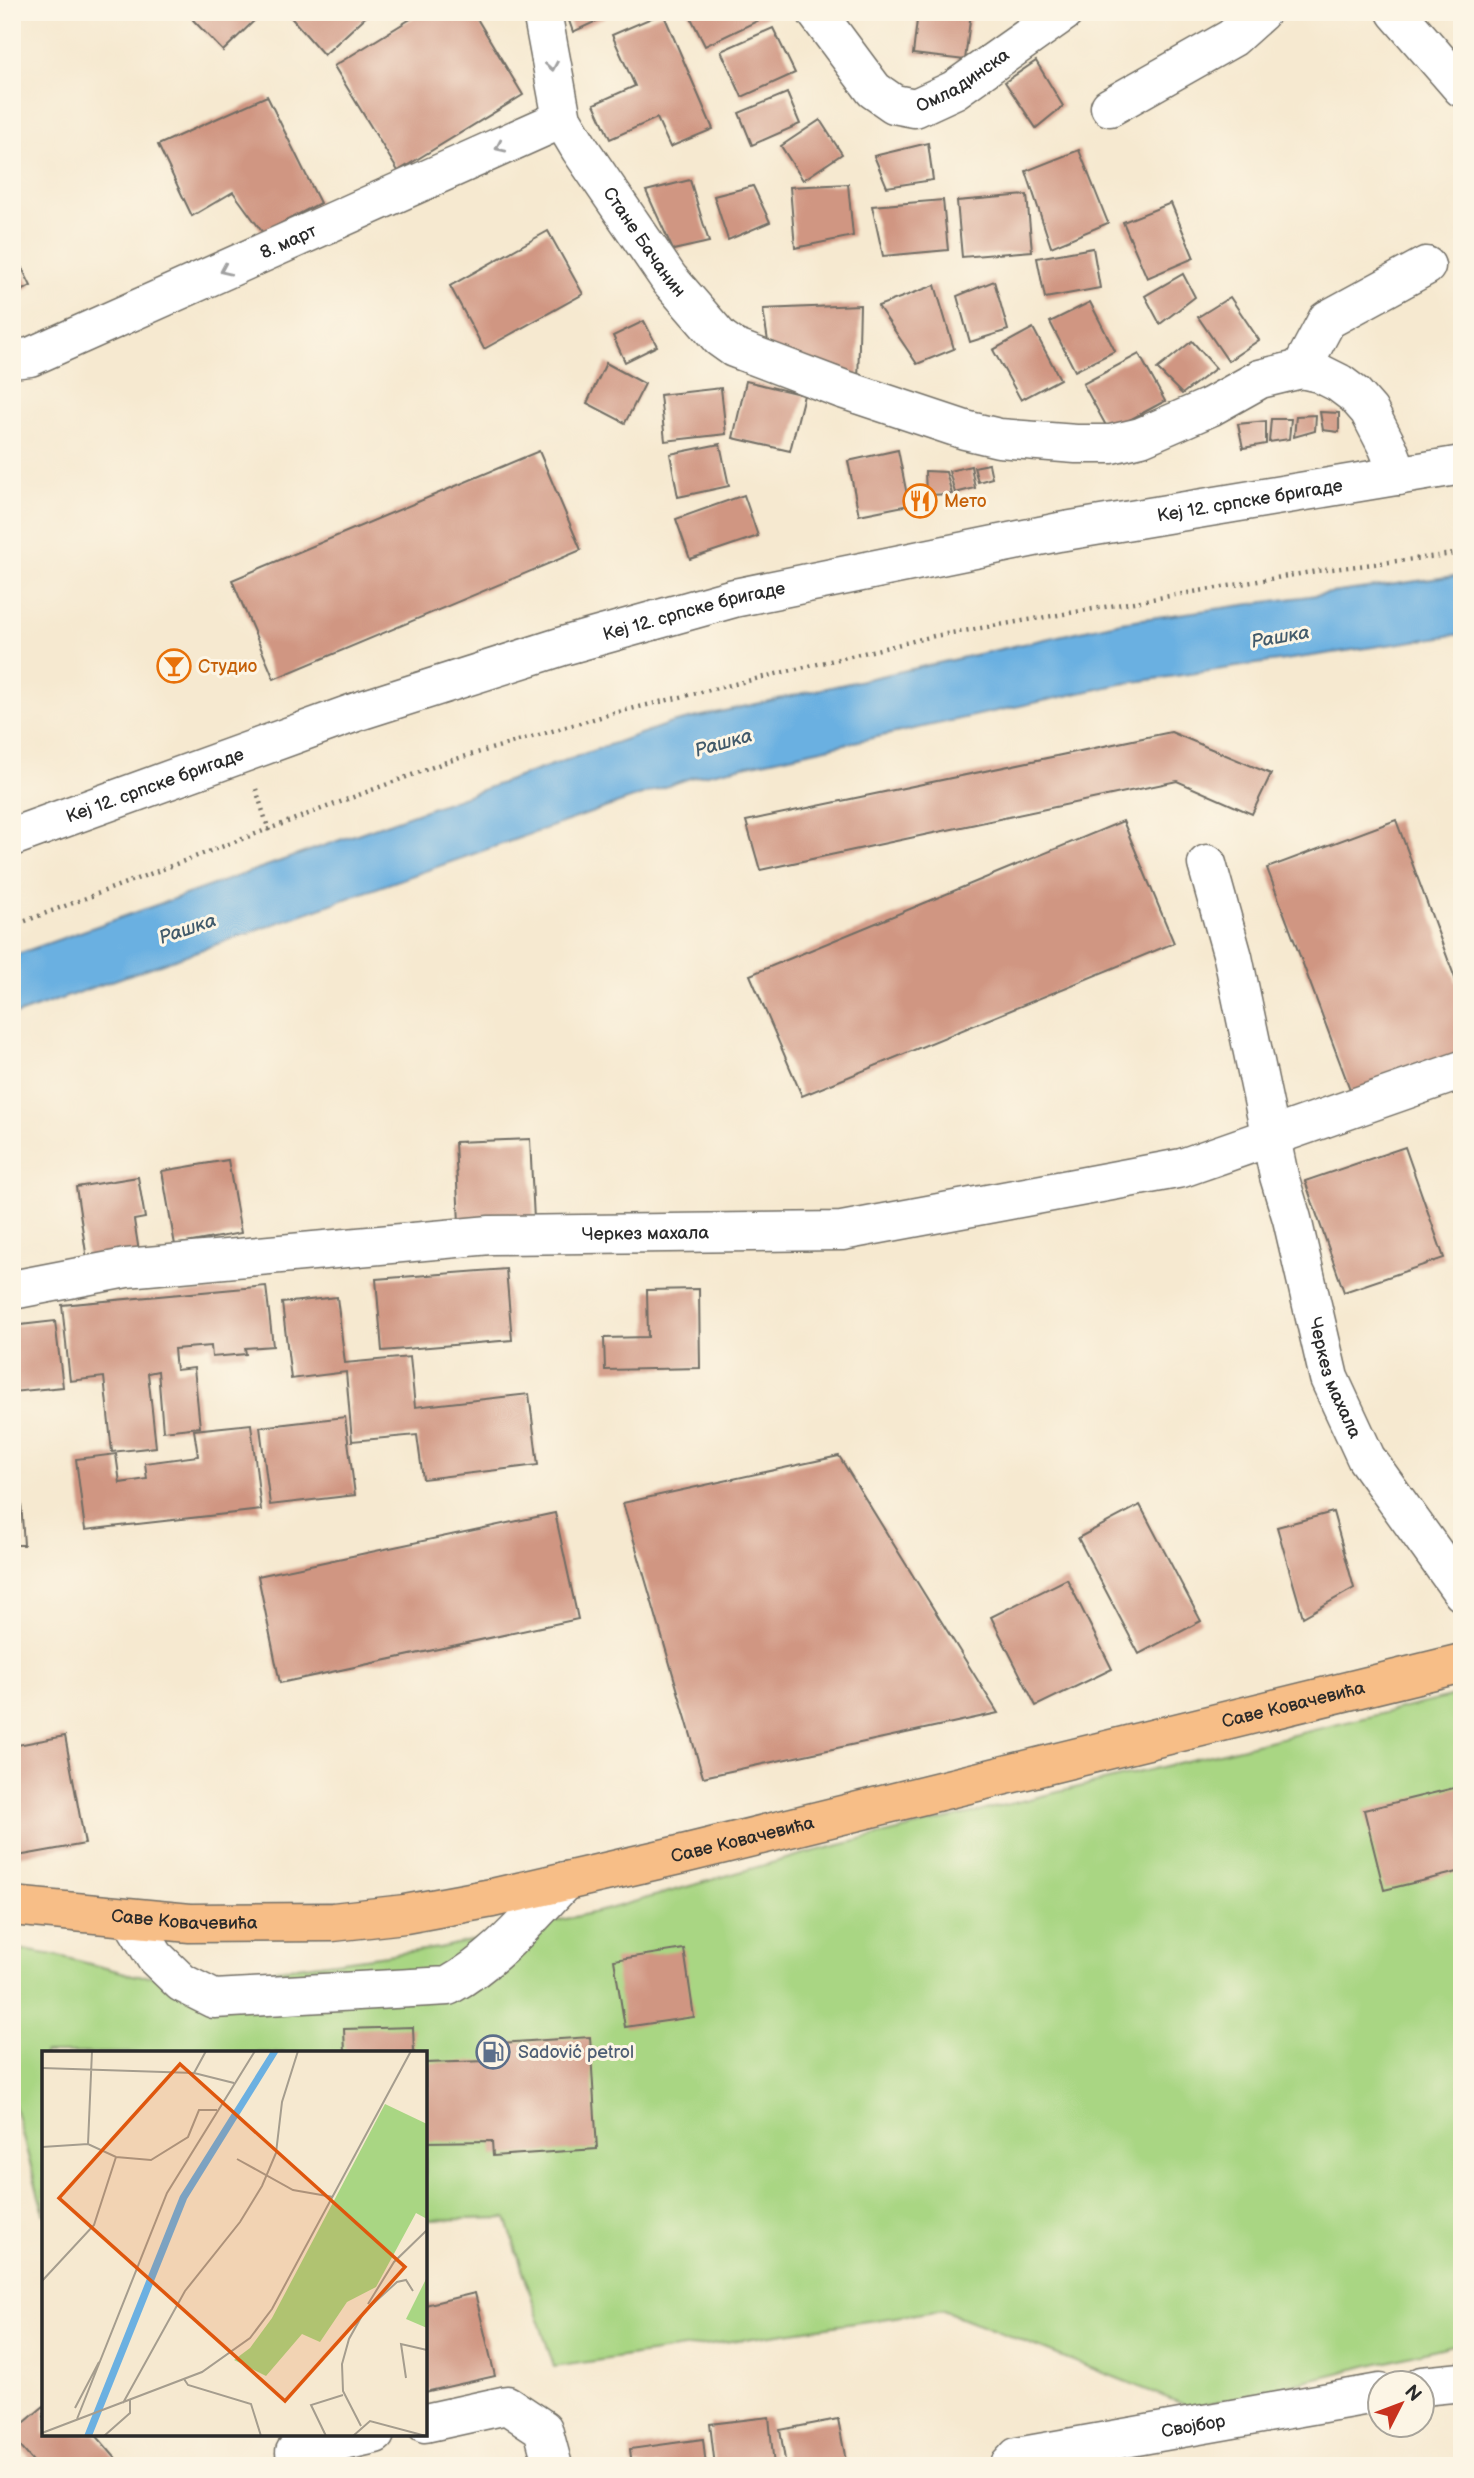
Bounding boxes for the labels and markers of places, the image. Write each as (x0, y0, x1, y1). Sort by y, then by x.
restaurant icon: Мето (901, 482, 939, 520)
place label: Мето (944, 491, 986, 512)
bar icon: Студио (155, 647, 193, 685)
place label: Студио (198, 656, 257, 677)
fuel station icon: Sadović petrol (474, 2033, 512, 2071)
place label: Sadović petrol (518, 2042, 634, 2063)

